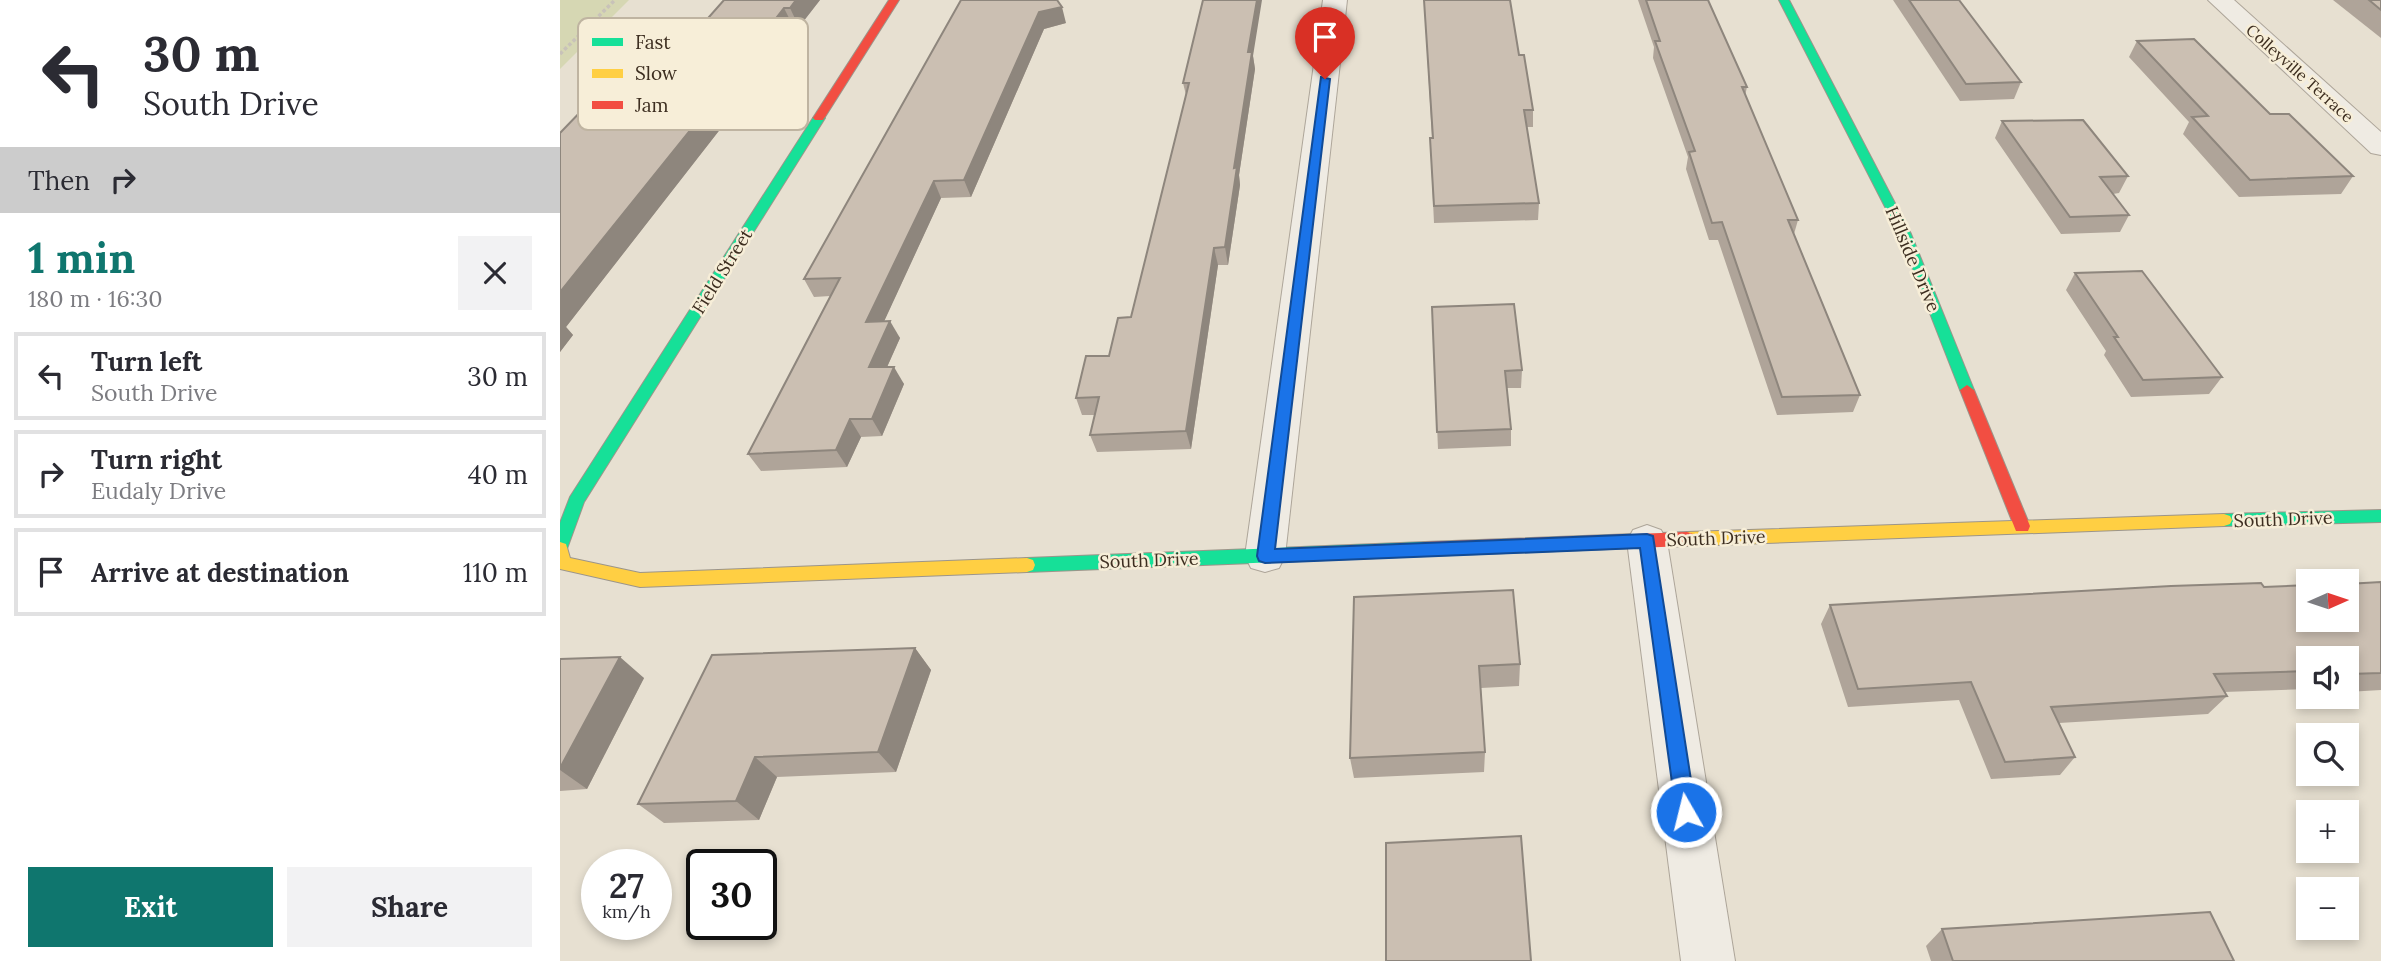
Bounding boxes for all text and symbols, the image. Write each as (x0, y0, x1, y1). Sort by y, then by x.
pin (1295, 7, 1355, 79)
legend (578, 18, 808, 130)
icon: arrive (1306, 18, 1344, 56)
street label: Colleyville Terrace (2242, 20, 2358, 127)
text: 30 m (143, 22, 260, 84)
icon: left (28, 28, 119, 119)
text: Fast (635, 30, 671, 54)
text: Slow (635, 61, 678, 85)
text: South Drive (143, 83, 319, 124)
text: Jam (634, 93, 669, 117)
icon: right (104, 161, 142, 199)
text: Then (28, 164, 90, 197)
street label: Hillside Drive (1880, 203, 1946, 315)
street label: Field Street (687, 224, 757, 318)
text: 1 min (28, 231, 135, 285)
button: close (458, 236, 532, 310)
text: 180 m · 16:30 (28, 284, 163, 313)
text: Turn left (91, 345, 202, 378)
icon: left (32, 357, 70, 395)
text: 30 m (467, 360, 528, 393)
text: South Drive (91, 378, 217, 407)
text: Turn right (91, 443, 222, 476)
icon: right (32, 455, 70, 493)
text: 40 m (468, 458, 528, 491)
text: Eudaly Drive (91, 476, 226, 505)
street label: South Drive (2233, 506, 2333, 532)
street label: South Drive (1666, 525, 1766, 551)
street label: South Drive (1099, 547, 1199, 573)
icon: arrive (32, 553, 70, 591)
text: Arrive at destination (91, 556, 349, 589)
text: 110 m (463, 556, 528, 589)
north arrow (2296, 569, 2359, 632)
map controls (2296, 569, 2359, 940)
button: sound (2296, 646, 2359, 709)
button: search (2296, 723, 2359, 786)
position arrow (1649, 775, 1723, 849)
button: + (2296, 800, 2359, 863)
speed limit sign: 30 (686, 849, 777, 940)
text: 27 (609, 863, 644, 908)
button: Exit (28, 867, 273, 947)
button: Share (287, 867, 532, 947)
button: − (2296, 877, 2359, 940)
text: km/h (602, 900, 651, 923)

